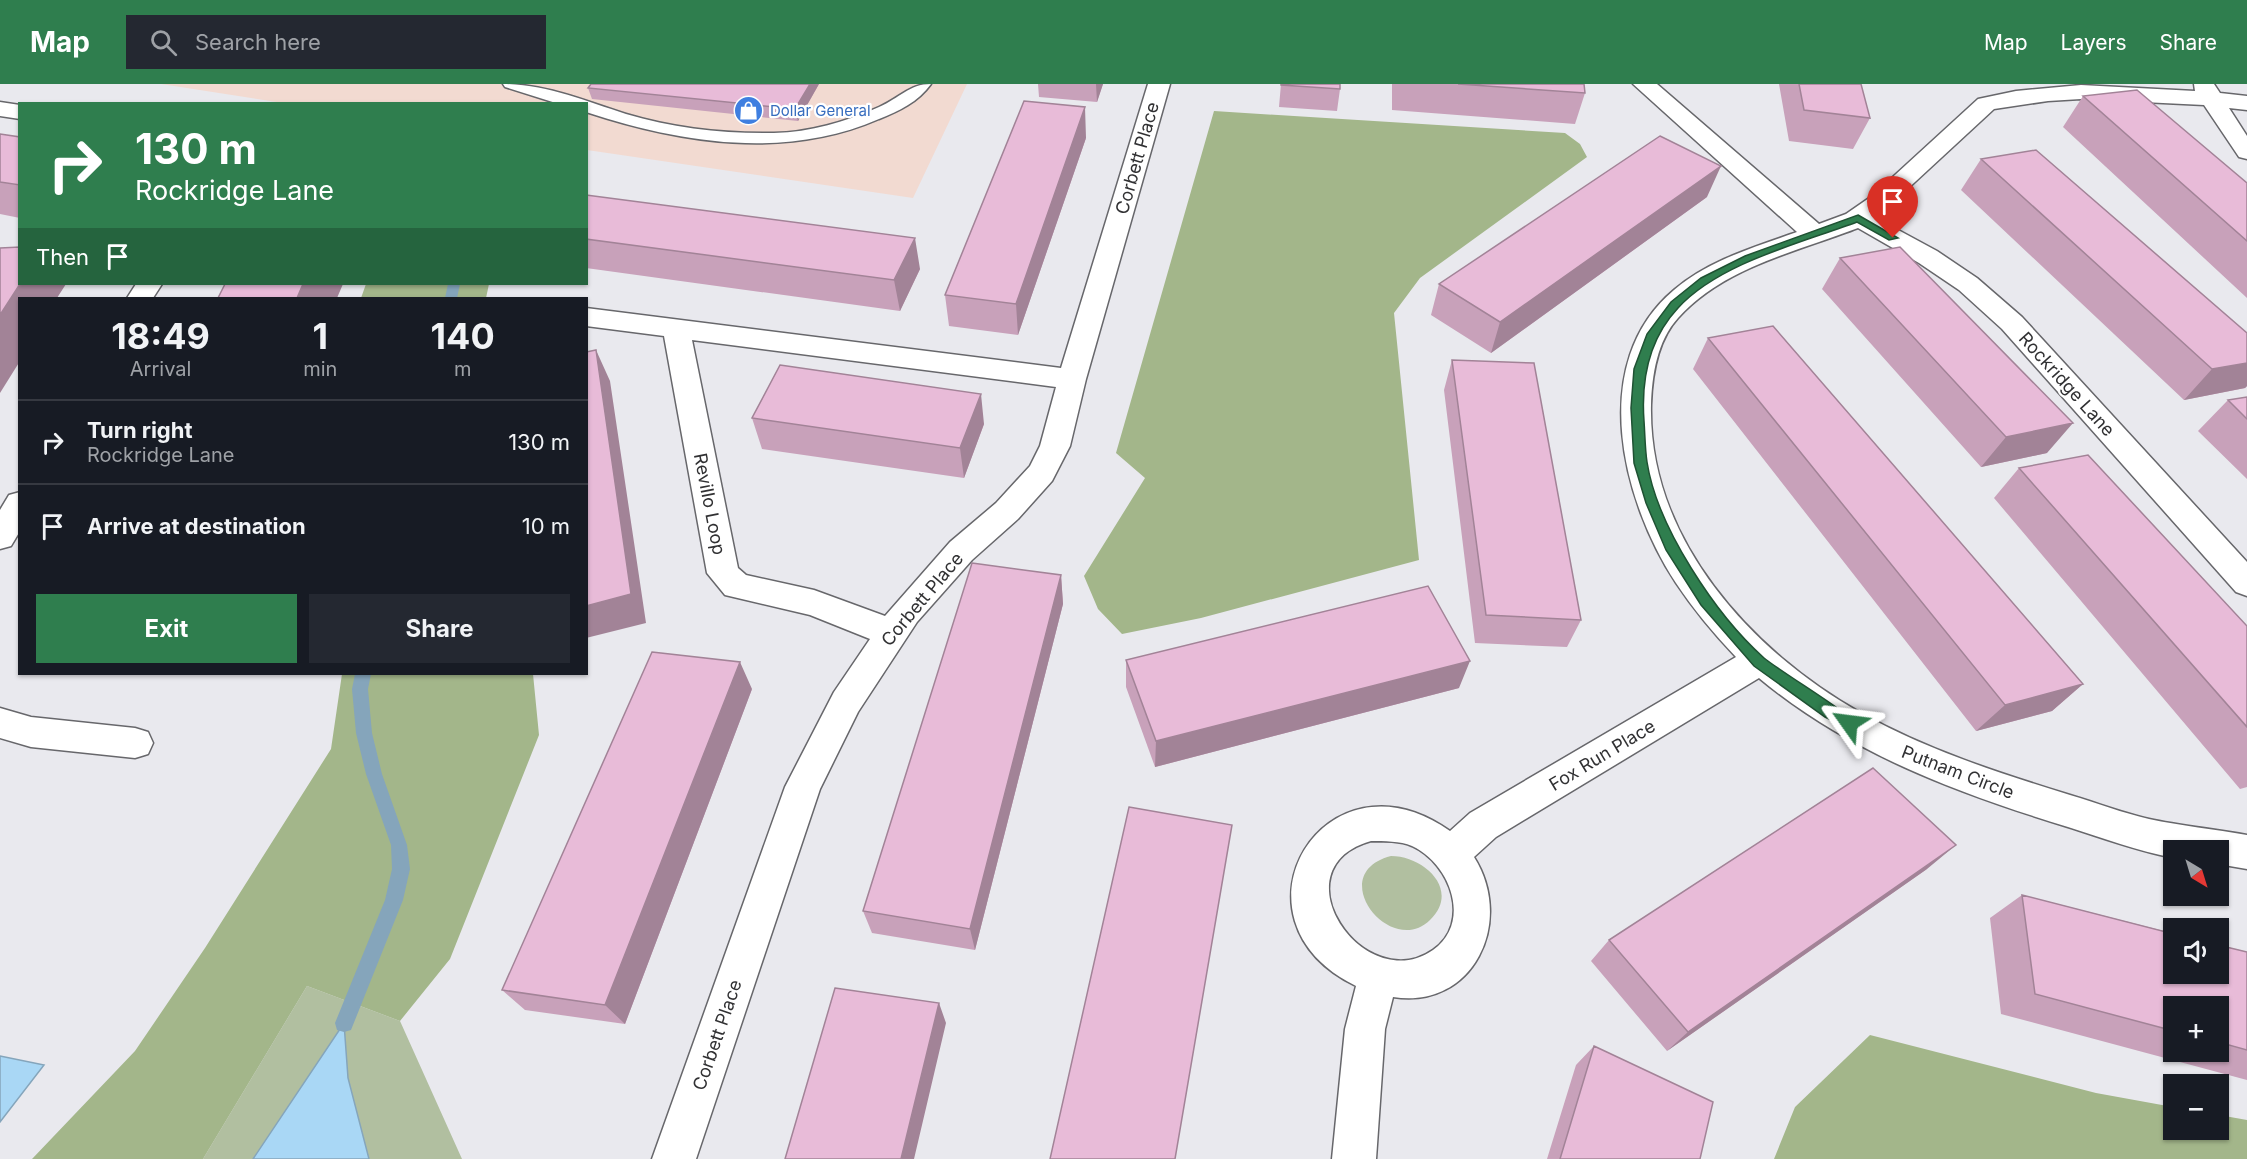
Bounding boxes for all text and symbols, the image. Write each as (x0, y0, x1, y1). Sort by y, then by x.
search box (126, 15, 546, 69)
text: Map (30, 25, 90, 59)
icon: search (147, 26, 180, 59)
text: Search here (195, 29, 321, 55)
text: Map (1984, 30, 2028, 55)
text: Layers (2061, 30, 2127, 55)
text: Share (2160, 30, 2217, 55)
shop icon: Dollar General (733, 94, 765, 126)
street label: Corbett Place (1111, 100, 1163, 216)
place label: Dollar General (770, 101, 871, 120)
text: 130 m (135, 123, 257, 174)
icon: right (36, 126, 114, 204)
text: Rockridge Lane (135, 174, 334, 207)
pin (1867, 176, 1918, 238)
icon: arrive (1876, 185, 1909, 218)
icon: arrive (101, 240, 134, 273)
text: Then (36, 244, 89, 270)
text: 18:49 (111, 314, 210, 358)
text: 1 (313, 314, 328, 358)
text: 140 (431, 314, 495, 358)
street label: Rockridge Lane (2015, 328, 2119, 440)
text: Arrival (130, 357, 191, 381)
text: min (303, 357, 337, 381)
text: m (454, 357, 471, 381)
text: Turn right (87, 417, 193, 443)
icon: right (36, 426, 69, 459)
text: 130 m (508, 429, 570, 455)
text: Rockridge Lane (87, 443, 234, 467)
street label: Revillo Loop (690, 451, 730, 557)
icon: arrive (36, 510, 69, 543)
text: Arrive at destination (87, 513, 306, 539)
text: 10 m (522, 513, 570, 539)
street label: Corbett Place (877, 548, 967, 650)
button: Exit (36, 594, 297, 663)
button: Share (309, 594, 570, 663)
position arrow (1817, 691, 1881, 755)
street label: Fox Run Place (1545, 715, 1659, 795)
street label: Putnam Circle (1899, 741, 2017, 803)
north arrow (2163, 840, 2229, 906)
map controls (2163, 840, 2229, 1140)
button: sound (2163, 918, 2229, 984)
street label: Corbett Place (688, 977, 746, 1093)
button: + (2163, 996, 2229, 1062)
button: − (2163, 1074, 2229, 1140)

